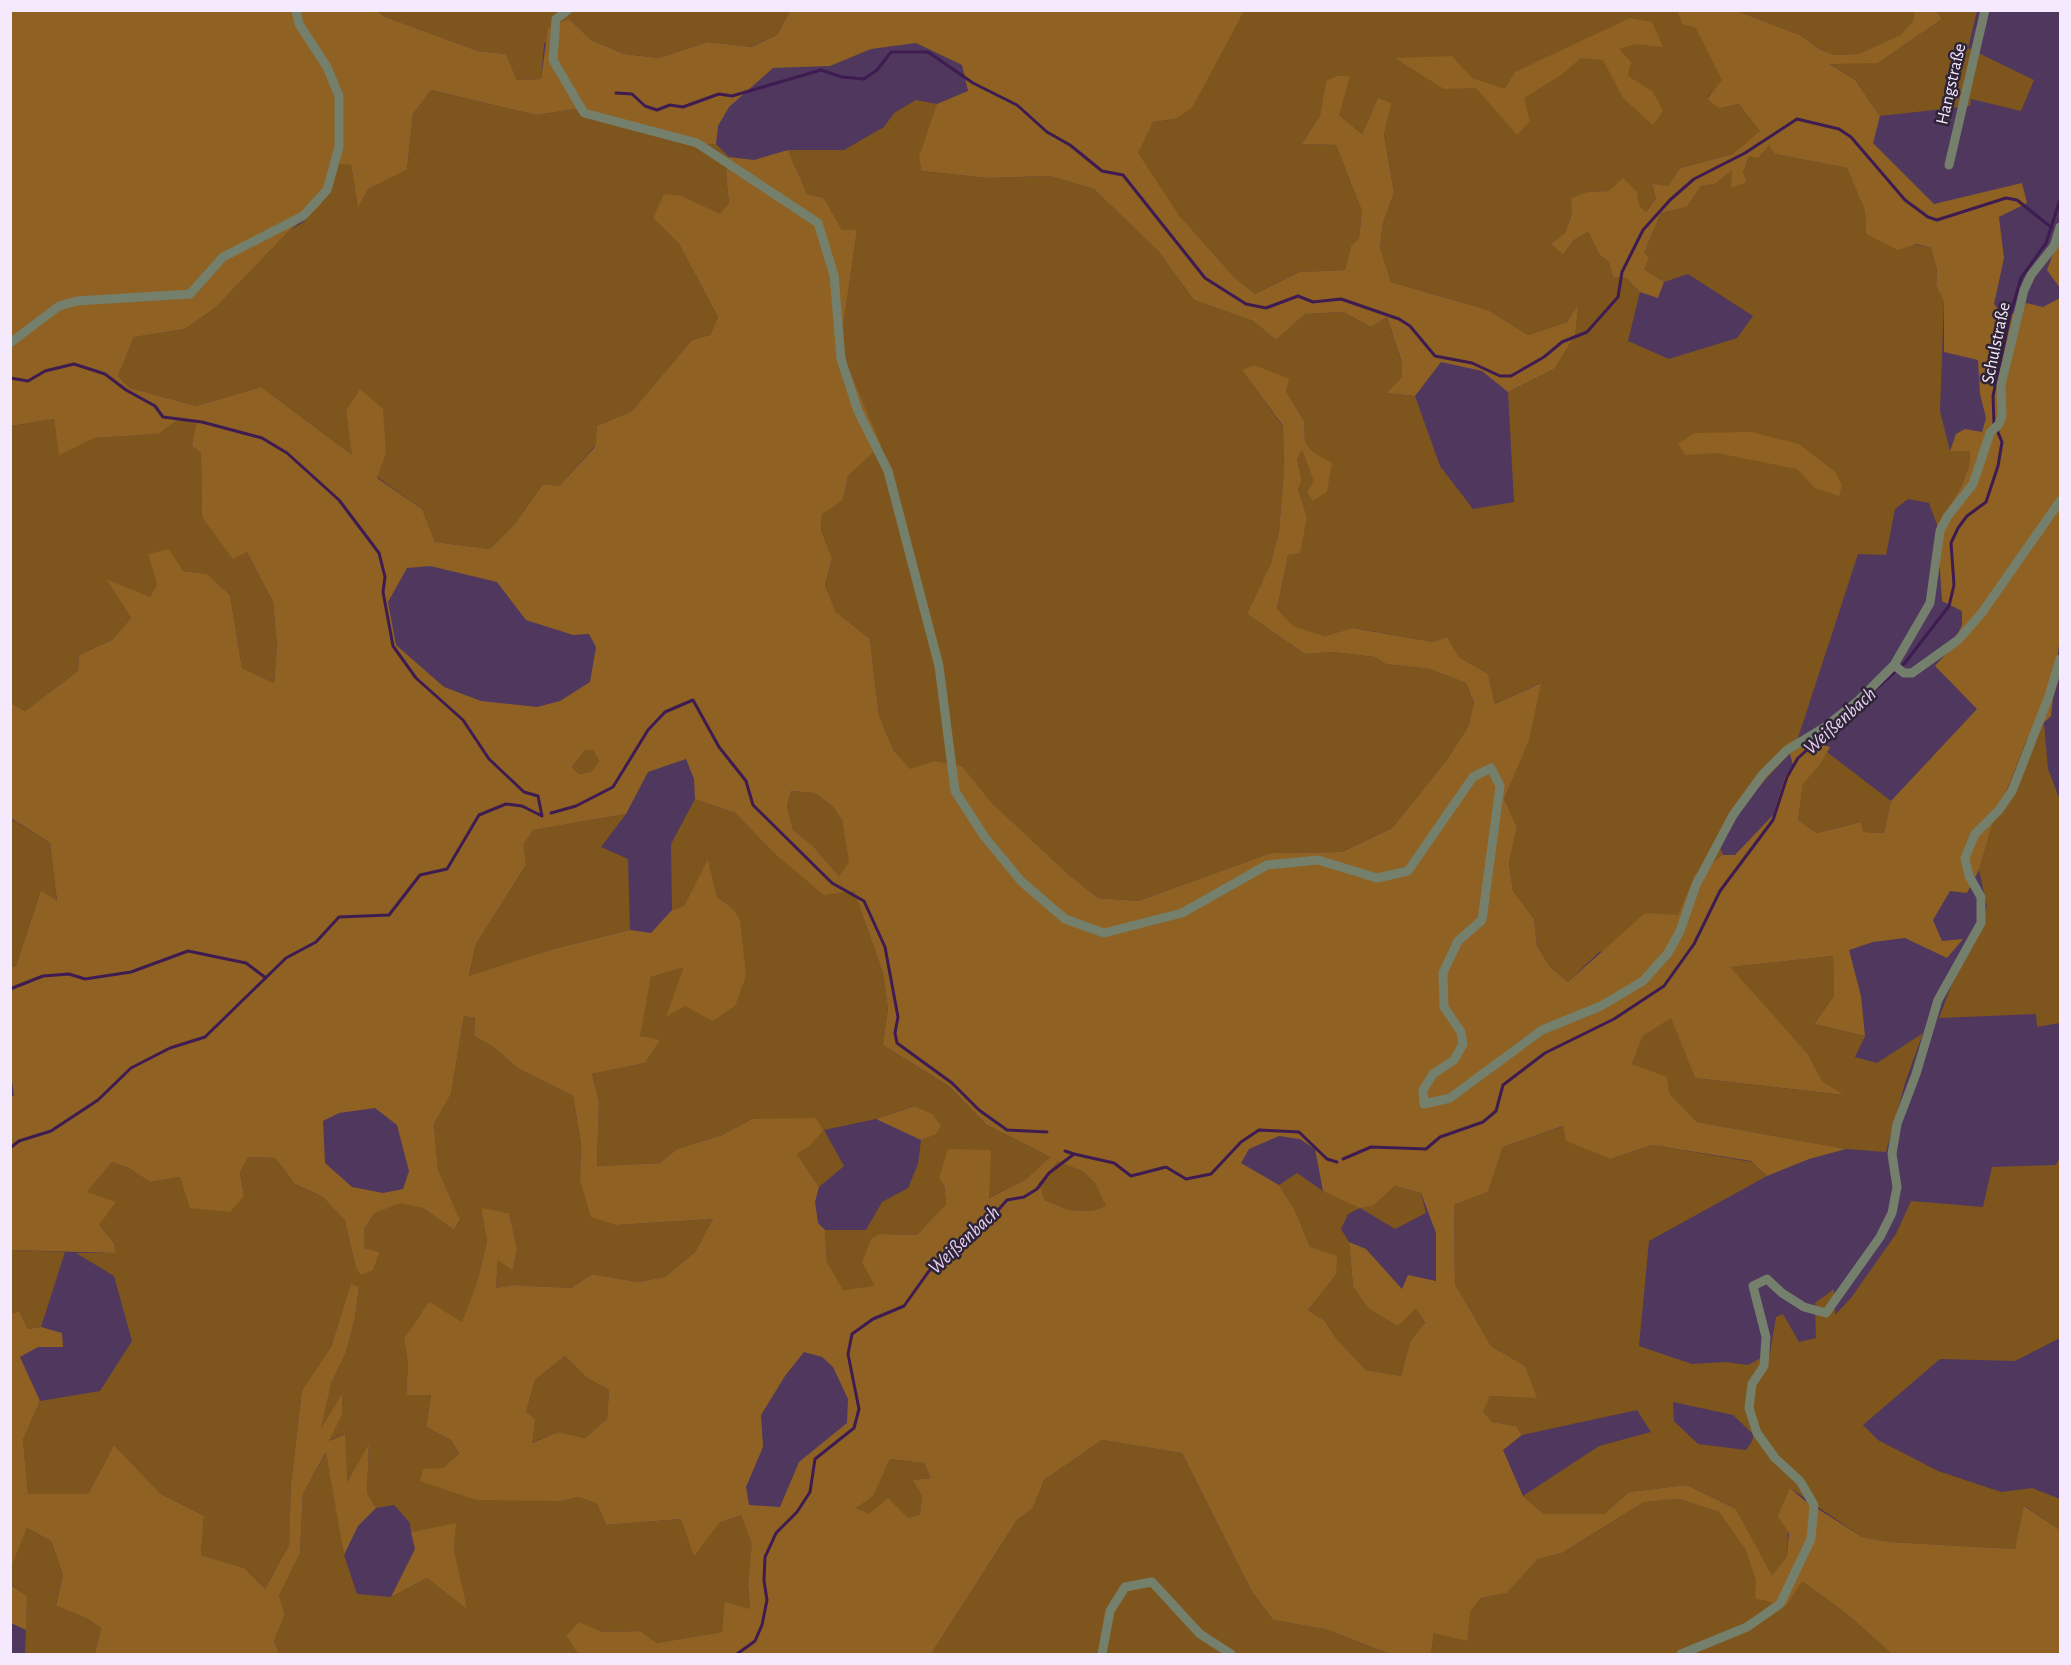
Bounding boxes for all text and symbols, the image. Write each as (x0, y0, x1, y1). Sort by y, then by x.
street label: Hangstraße (1931, 41, 1971, 127)
street label: Schulstraße (1977, 300, 2015, 386)
water label: Weißenbach (1799, 682, 1881, 760)
water label: Weißenbach (923, 1201, 1005, 1279)

